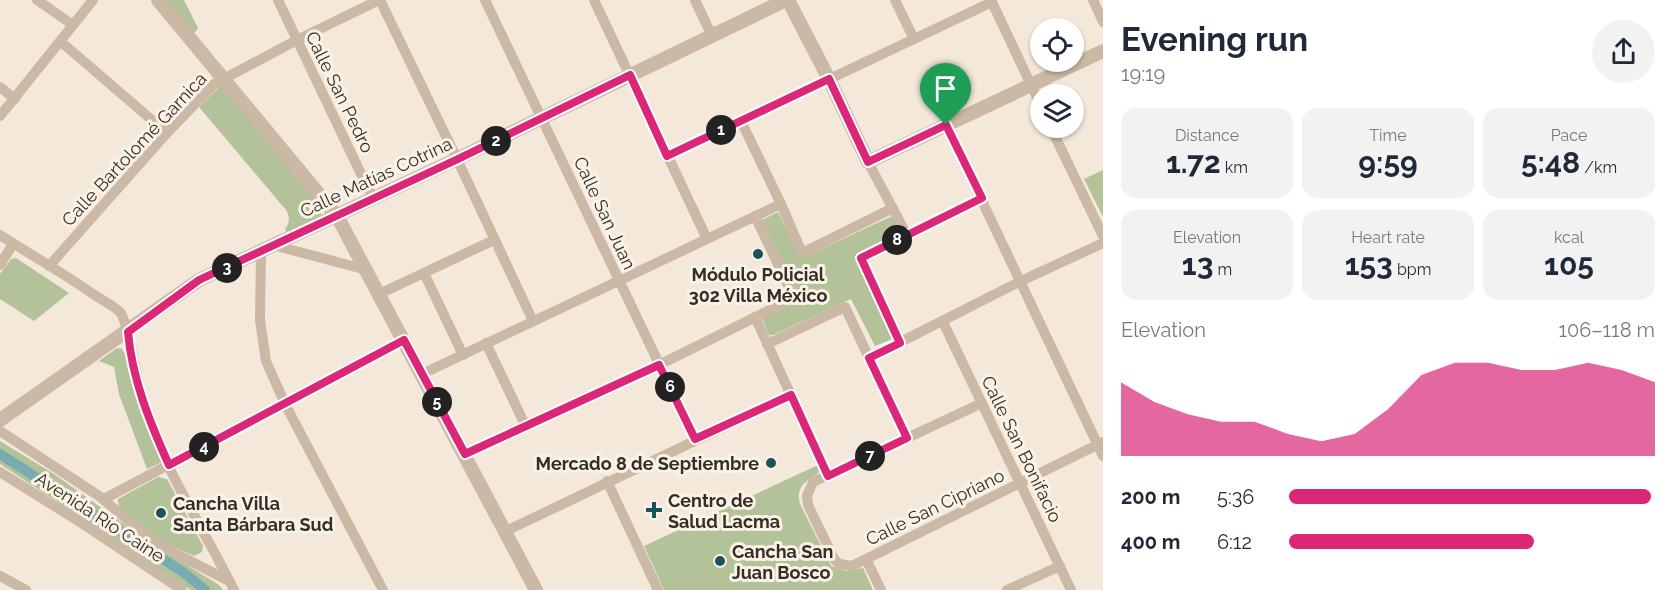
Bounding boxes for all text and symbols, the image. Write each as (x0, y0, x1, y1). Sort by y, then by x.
map controls (1030, 18, 1084, 138)
button: locate (1030, 18, 1084, 72)
text: Evening run (1121, 20, 1308, 59)
button: share (1592, 20, 1655, 83)
street label: Calle San Pedro (302, 28, 379, 156)
text: 19:19 (1121, 62, 1165, 86)
pin (920, 63, 971, 125)
street label: Calle Bartolomé Garnica (57, 68, 211, 230)
icon: arrive (929, 72, 962, 105)
button: layers (1030, 84, 1084, 138)
pin: 1 (706, 115, 736, 145)
text: 1 (717, 120, 725, 139)
pin: 2 (481, 126, 511, 156)
text: Distance (1175, 126, 1239, 145)
text: Time (1369, 126, 1407, 145)
text: Pace (1551, 126, 1587, 145)
text: 2 (491, 131, 501, 150)
street label: Calle Matías Cotrina (297, 133, 455, 221)
text: 1.72 (1166, 145, 1221, 180)
text: 9:59 (1358, 145, 1418, 180)
text: 5:48 (1521, 145, 1580, 180)
street label: Calle San Juan (570, 153, 640, 273)
text: km (1221, 158, 1248, 177)
text: /km (1580, 158, 1617, 177)
pin: 8 (882, 225, 912, 255)
text: Elevation (1173, 228, 1241, 247)
text: Heart rate (1351, 228, 1425, 247)
text: kcal (1554, 228, 1584, 247)
text: 8 (892, 230, 902, 249)
marker: Módulo Policial 302 Villa México (751, 247, 765, 261)
text: 13 (1182, 247, 1213, 282)
text: 153 (1345, 247, 1393, 282)
text: 105 (1544, 247, 1594, 282)
pin: 3 (212, 253, 242, 283)
text: 3 (223, 258, 231, 277)
text: m (1213, 260, 1232, 279)
text: bpm (1393, 260, 1431, 279)
place label: Módulo Policial 302 Villa México (689, 264, 827, 306)
text: Elevation (1121, 318, 1206, 342)
text: 106–118 m (1558, 318, 1655, 342)
pin: 6 (655, 372, 685, 402)
street label: Calle San Bonifacio (977, 372, 1067, 526)
text: 6 (665, 377, 675, 396)
pin: 5 (422, 387, 452, 417)
text: 5 (433, 392, 441, 411)
pin: 4 (189, 432, 219, 462)
text: 4 (199, 437, 209, 456)
pin: 7 (855, 441, 885, 471)
text: 7 (866, 446, 874, 465)
place label: Mercado 8 de Septiembre (536, 453, 759, 474)
marker: Mercado 8 de Septiembre (764, 456, 778, 470)
street label: Calle San Cipriano (862, 464, 1008, 550)
street label: Avenida Río Caine (32, 467, 169, 567)
text: 200 m (1121, 485, 1180, 509)
text: 5:36 (1217, 485, 1254, 509)
place label: Centro de Salud Lacma (668, 490, 780, 532)
place label: Cancha Villa Santa Bárbara Sud (173, 493, 333, 535)
marker: Centro de Salud Lacma (645, 501, 663, 519)
marker: Cancha Villa Santa Bárbara Sud (154, 506, 168, 520)
text: 400 m (1121, 530, 1180, 554)
text: 6:12 (1217, 530, 1252, 554)
place label: Cancha San Juan Bosco (732, 541, 833, 583)
marker: Cancha San Juan Bosco (713, 554, 727, 568)

